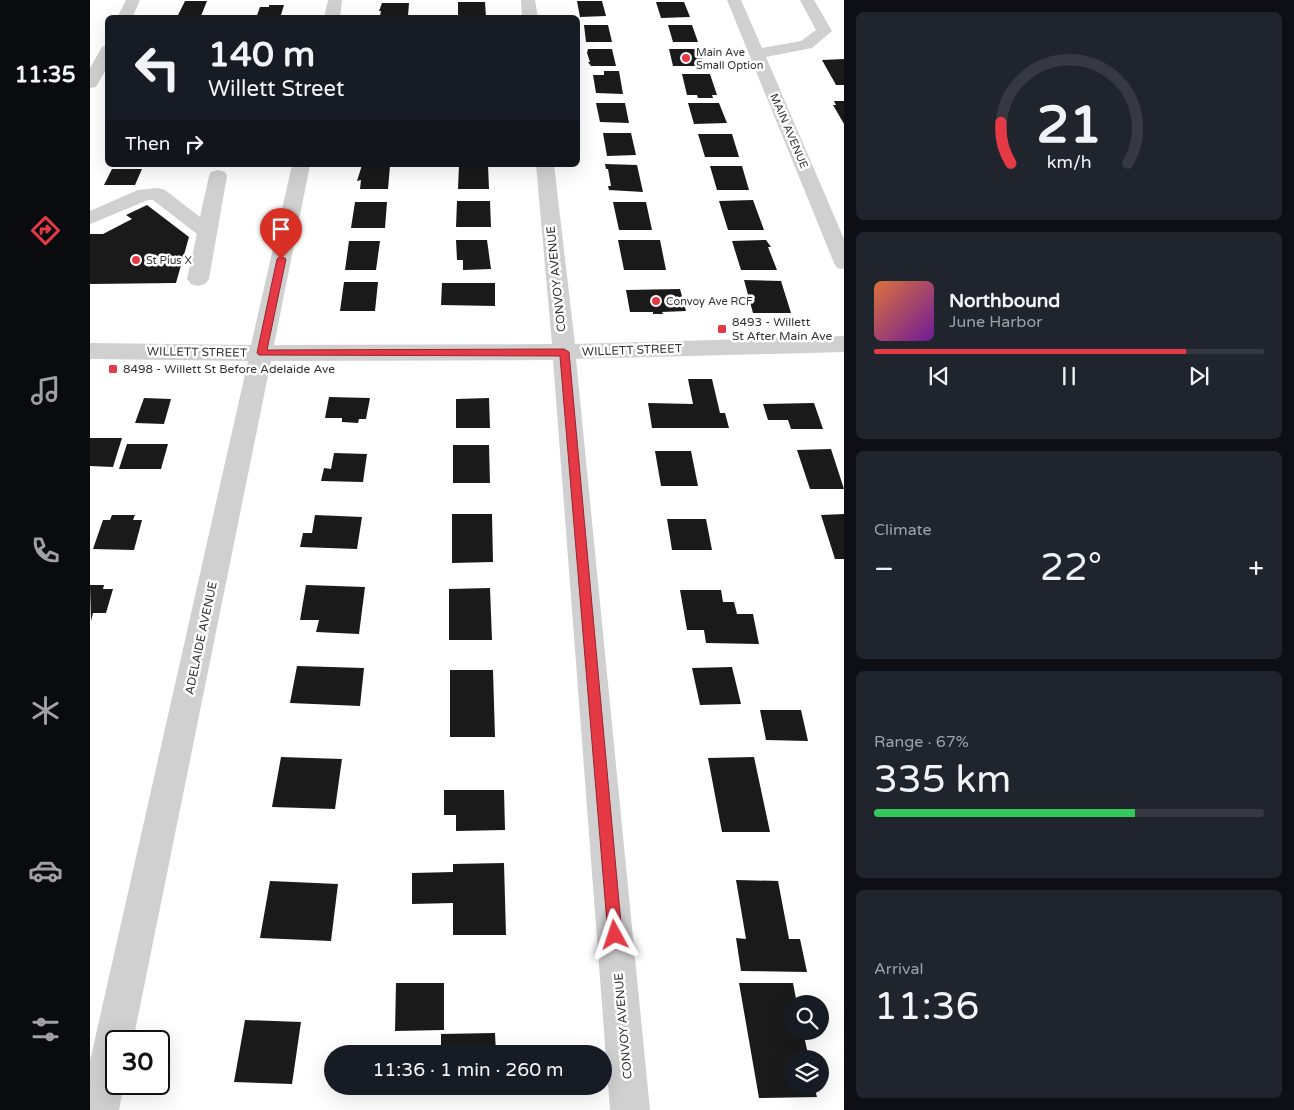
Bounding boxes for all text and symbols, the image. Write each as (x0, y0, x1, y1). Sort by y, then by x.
text: 140 m (208, 34, 315, 76)
icon: left (125, 35, 190, 100)
place label: Main Ave Small Option (696, 46, 763, 72)
marker: Main Ave Small Option (680, 52, 692, 64)
text: 11:35 (15, 62, 75, 88)
text: Willett Street (208, 76, 344, 102)
street label: MAIN AVENUE (767, 92, 811, 170)
text: 21 (1036, 94, 1102, 157)
icon: right (180, 130, 208, 158)
text: Then (125, 133, 170, 155)
text: km/h (1047, 152, 1091, 173)
pin (260, 208, 302, 259)
icon: directions (28, 213, 63, 248)
icon: arrive (267, 215, 295, 243)
street label: CONVOY AVENUE (543, 225, 569, 333)
marker: St Pius X (130, 254, 142, 266)
place label: St Pius X (146, 254, 192, 267)
text: Northbound (949, 290, 1060, 312)
marker: Convoy Ave RCF (650, 295, 662, 307)
place label: Convoy Ave RCF (666, 295, 753, 308)
text: June Harbor (949, 312, 1042, 332)
place label: 8493 - Willett St After Main Ave (732, 315, 833, 343)
marker: 8493 - Willett St After Main Ave (716, 323, 728, 335)
street label: WILLETT STREET (582, 341, 683, 359)
street label: WILLETT STREET (147, 344, 248, 360)
place label: 8498 - Willett St Before Adelaide Ave (123, 362, 335, 376)
icon: previous (925, 362, 953, 390)
icon: pause (1055, 362, 1083, 390)
icon: next (1185, 362, 1213, 390)
marker: 8498 - Willett St Before Adelaide Ave (107, 363, 119, 375)
icon: music (28, 373, 63, 408)
text: Climate (874, 520, 932, 540)
icon: phone (28, 533, 63, 568)
text: 22° (1040, 545, 1102, 591)
text: − (874, 552, 894, 586)
text: + (1248, 552, 1264, 586)
street label: ADELAIDE AVENUE (182, 580, 220, 696)
icon: climate (28, 693, 63, 728)
text: Range · 67% (874, 732, 969, 752)
text: 335 km (874, 757, 1011, 803)
icon: car (28, 853, 63, 888)
position arrow (588, 908, 640, 960)
text: Arrival (874, 959, 923, 979)
street label: CONVOY AVENUE (611, 972, 635, 1080)
text: 11:36 (874, 984, 979, 1030)
map controls (784, 995, 829, 1095)
button: search (784, 995, 829, 1040)
icon: filters (28, 1012, 63, 1047)
speed limit sign: 30 (105, 1030, 170, 1095)
button: layers (784, 1050, 829, 1095)
text: 11:36 · 1 min · 260 m (372, 1059, 564, 1081)

